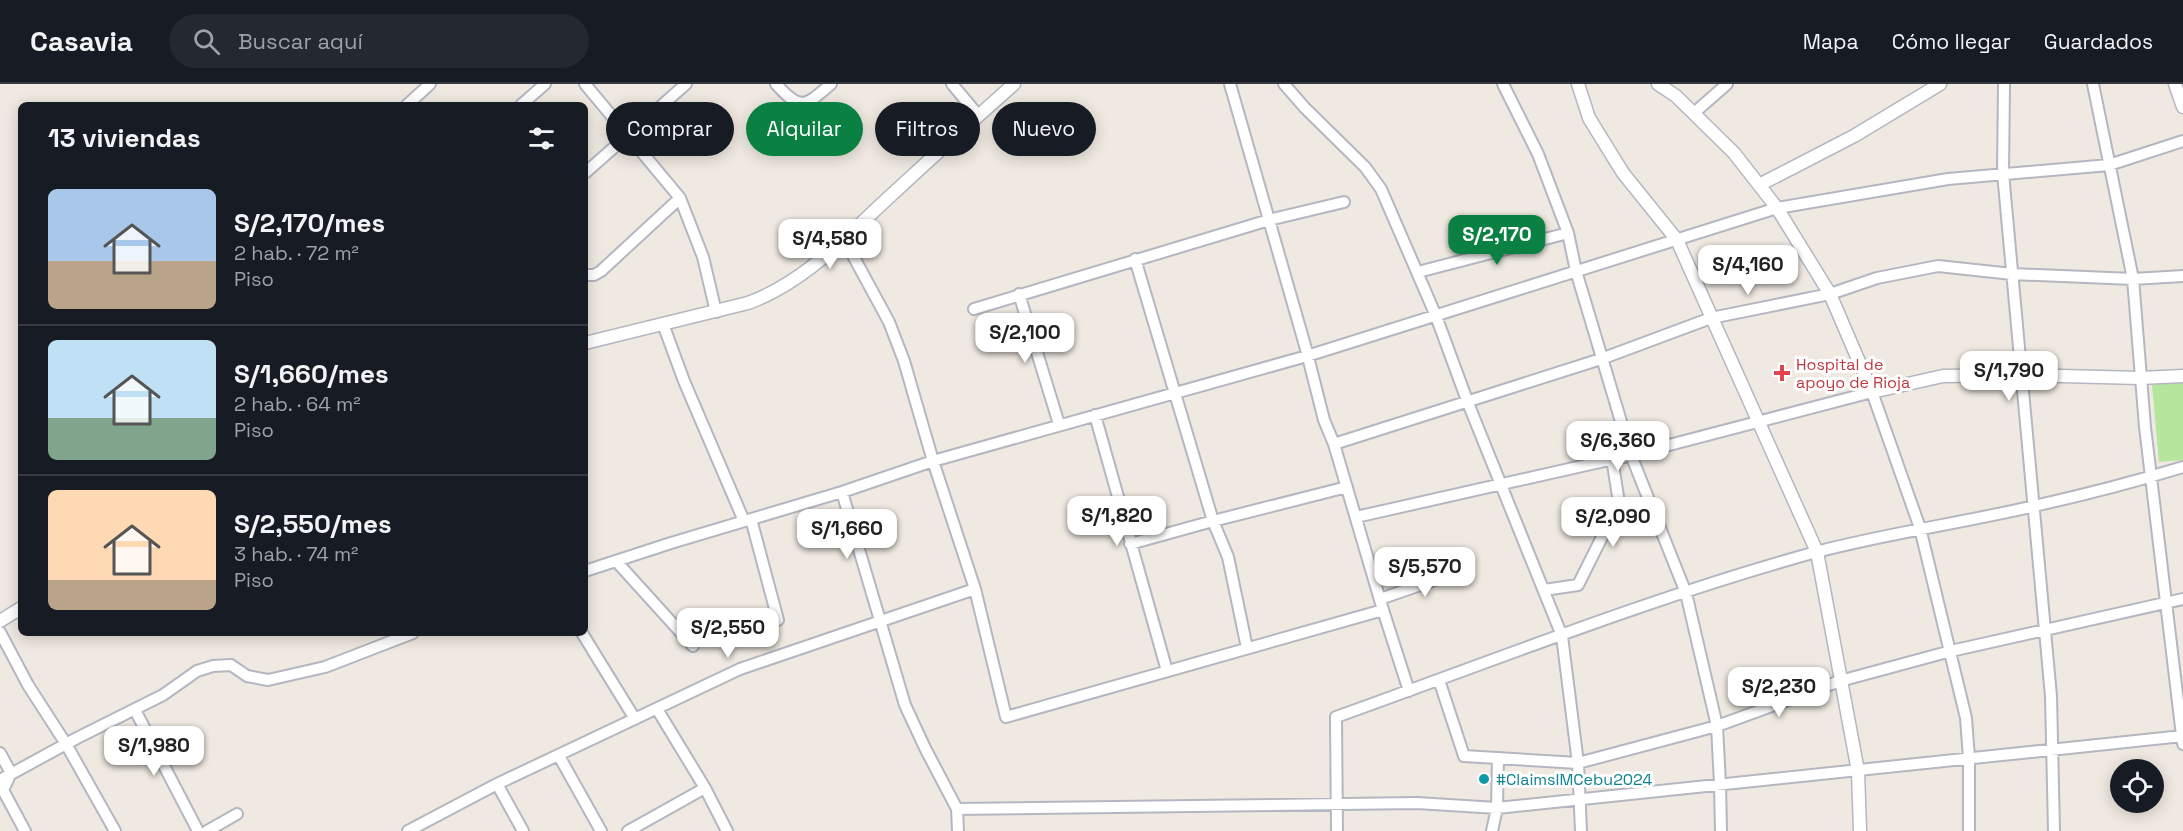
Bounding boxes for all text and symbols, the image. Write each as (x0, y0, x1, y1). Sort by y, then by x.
search box (169, 14, 589, 68)
text: Casavia (30, 23, 133, 59)
icon: search (190, 25, 223, 58)
text: Buscar aquí (238, 27, 363, 55)
text: Mapa (1803, 28, 1859, 55)
text: Cómo llegar (1892, 28, 2011, 55)
text: Guardados (2044, 28, 2153, 55)
chip: Comprar (606, 102, 734, 156)
chip: Alquilar (746, 102, 863, 156)
chip: Filtros (875, 102, 980, 156)
chip: Nuevo (992, 102, 1096, 156)
text: 13 viviendas (48, 121, 201, 155)
icon: filters (525, 122, 558, 155)
text: S/2,170/mes (234, 206, 385, 240)
icon: home (96, 213, 168, 285)
pin: S/2,170 (1442, 215, 1552, 266)
pin: S/4,580 (775, 219, 885, 270)
text: S/2,170 (1462, 221, 1532, 247)
text: S/4,580 (792, 225, 868, 251)
text: 2 hab. · 72 m² (234, 240, 359, 266)
pin: S/4,160 (1693, 245, 1803, 296)
text: S/4,160 (1712, 251, 1784, 277)
text: Piso (234, 266, 274, 292)
pin: S/2,100 (970, 313, 1080, 364)
text: S/2,100 (989, 319, 1061, 345)
pin: S/1,790 (1954, 351, 2064, 402)
place label: Hospital de apoyo de Rioja (1796, 354, 1910, 393)
text: S/1,660/mes (234, 357, 389, 391)
text: S/1,790 (1974, 357, 2044, 383)
icon: home (96, 364, 168, 436)
marker: Hospital de apoyo de Rioja (1773, 364, 1791, 382)
text: 2 hab. · 64 m² (234, 391, 361, 417)
text: Piso (234, 417, 274, 443)
pin: S/6,360 (1563, 421, 1673, 472)
text: S/6,360 (1580, 427, 1656, 453)
pin: S/1,820 (1062, 496, 1172, 547)
pin: S/2,090 (1558, 497, 1668, 548)
text: S/1,820 (1081, 502, 1153, 528)
text: S/2,090 (1575, 503, 1651, 529)
text: S/2,550/mes (234, 507, 392, 541)
pin: S/1,660 (792, 509, 902, 560)
icon: home (96, 514, 168, 586)
text: S/1,660 (811, 515, 883, 541)
text: 3 hab. · 74 m² (234, 541, 358, 567)
pin: S/5,570 (1370, 547, 1480, 598)
text: S/5,570 (1388, 553, 1462, 579)
text: Piso (234, 567, 274, 593)
pin: S/2,550 (673, 608, 783, 659)
text: S/2,550 (691, 614, 765, 640)
pin: S/2,230 (1724, 667, 1834, 718)
text: S/2,230 (1742, 673, 1816, 699)
pin: S/1,980 (99, 726, 209, 777)
text: S/1,980 (118, 732, 190, 758)
map controls (2110, 759, 2164, 813)
button: locate (2110, 759, 2164, 813)
place label: #ClaimsIMCebu2024 (1496, 769, 1652, 790)
marker: #ClaimsIMCebu2024 (1477, 772, 1491, 786)

